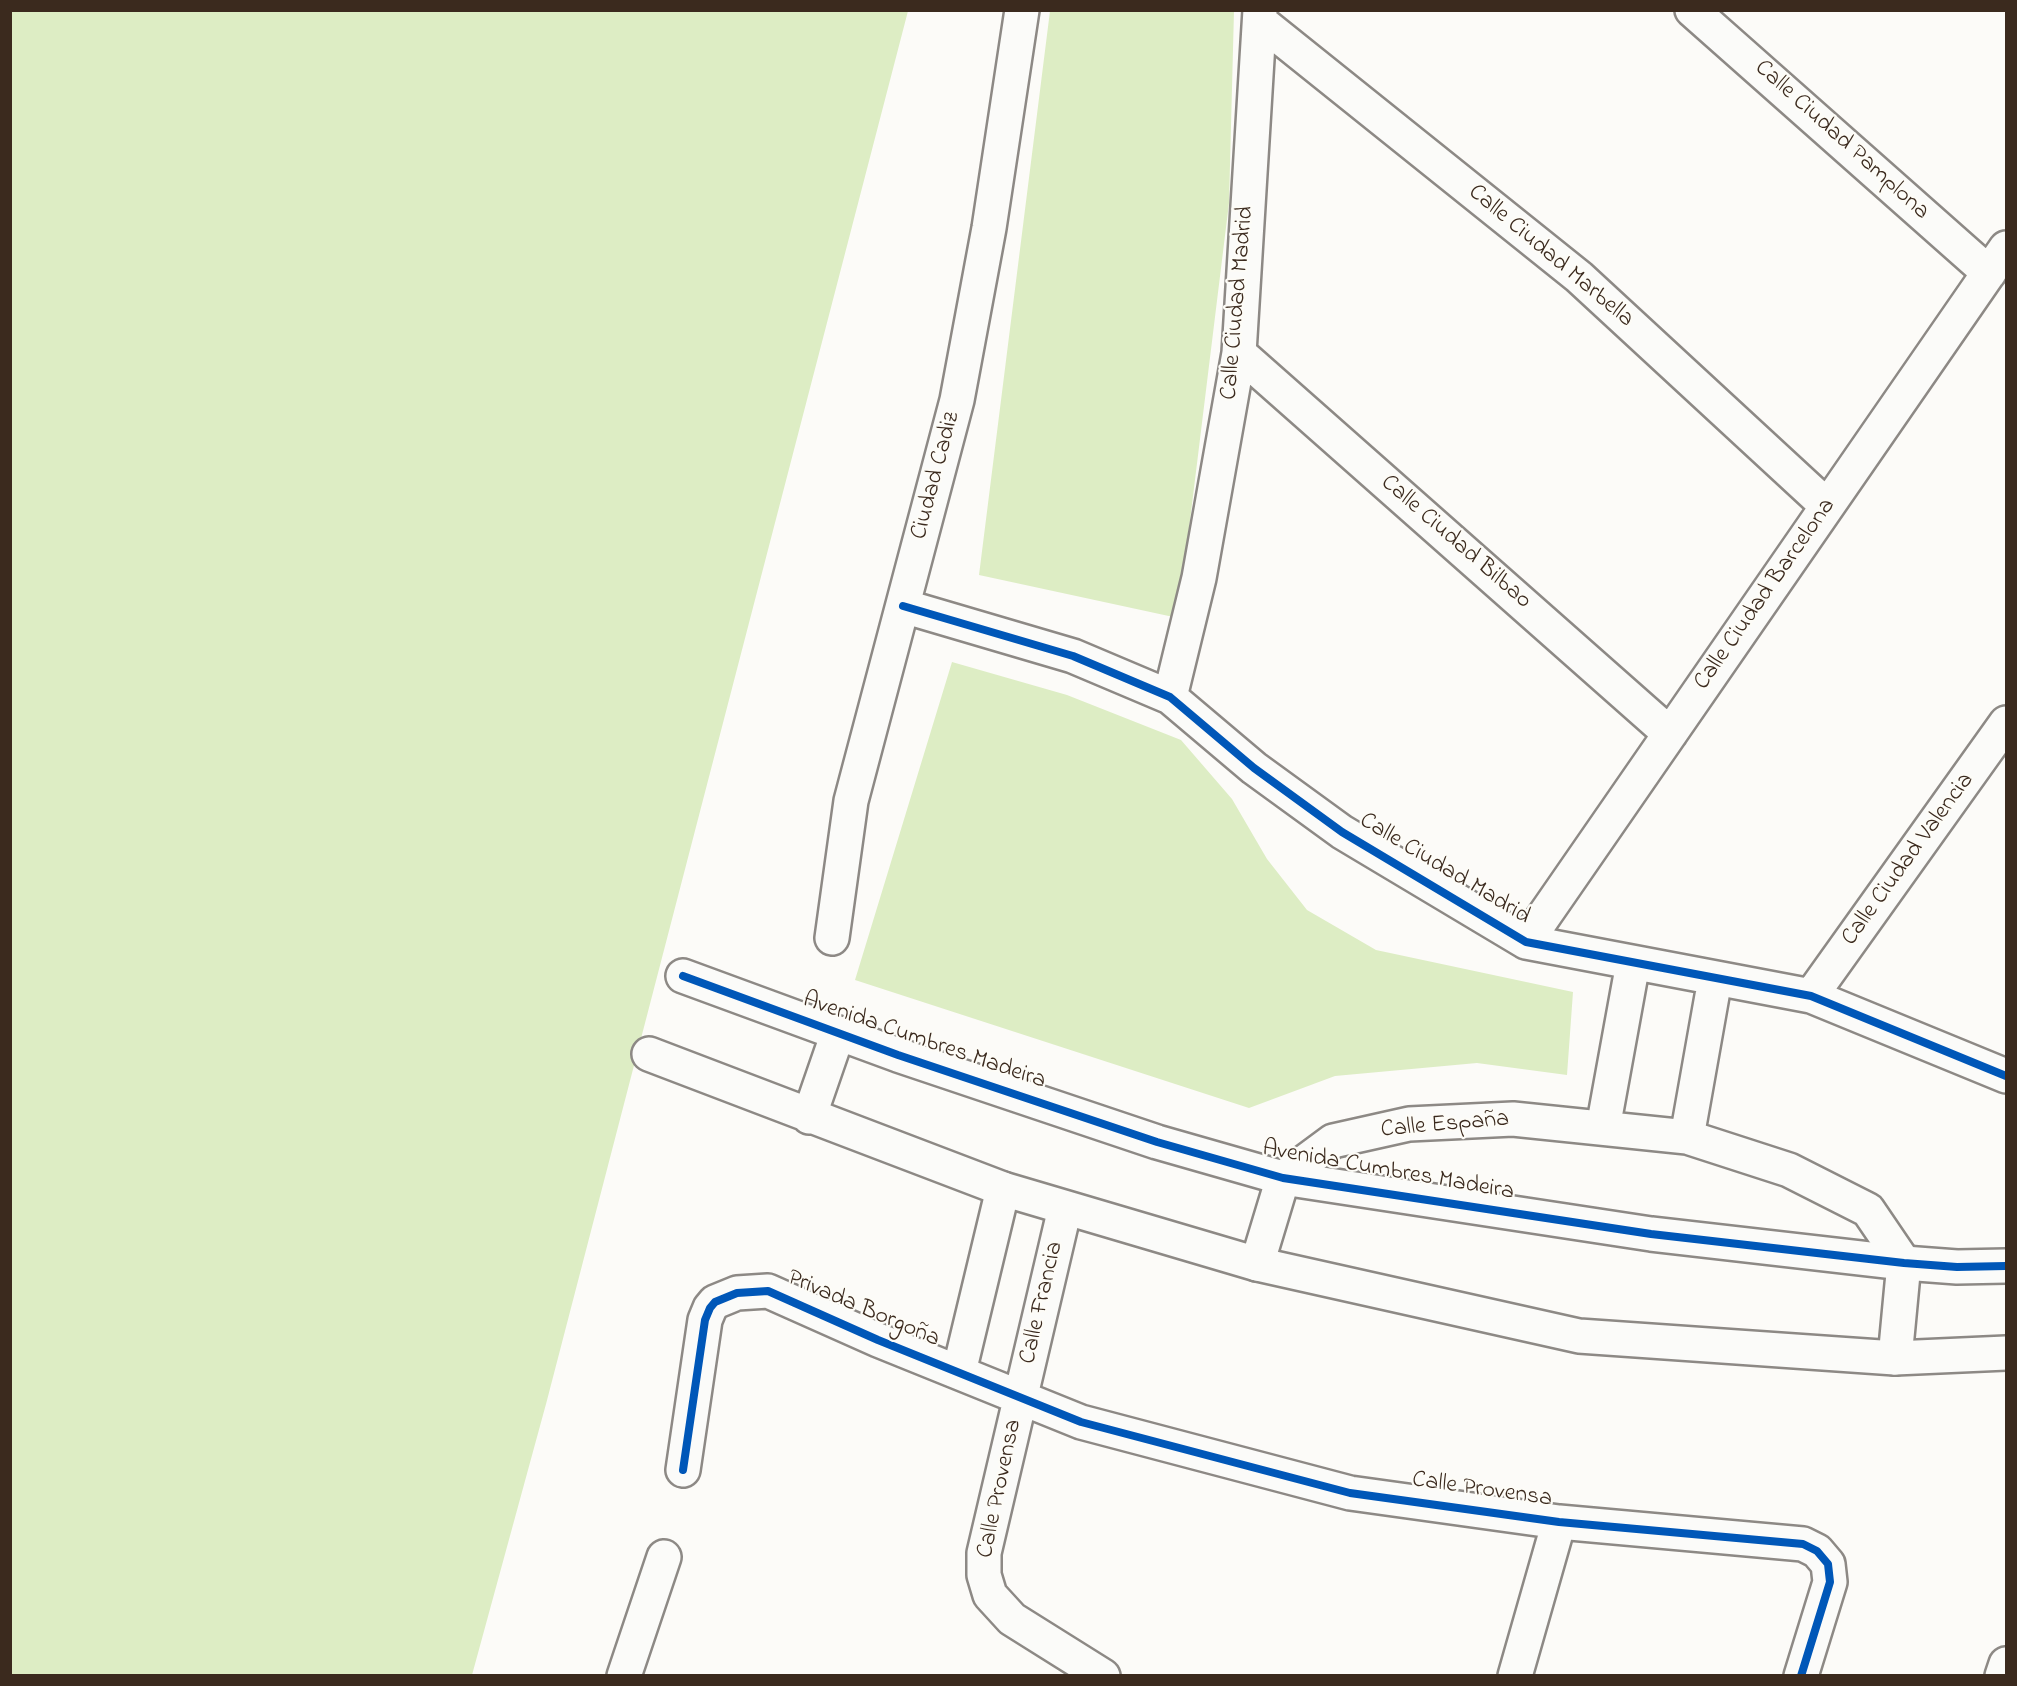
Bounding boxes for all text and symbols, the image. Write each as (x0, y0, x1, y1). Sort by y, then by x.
street label: Calle Ciudad Pamplona (1747, 55, 1935, 227)
street label: Calle Ciudad Marbella (1461, 179, 1639, 335)
street label: Calle Ciudad Madrid (1216, 205, 1262, 401)
street label: Ciudad Cadiz (906, 409, 968, 543)
street label: Calle Ciudad Bilbao (1374, 470, 1536, 616)
street label: Calle Ciudad Barcelona (1689, 494, 1843, 696)
street label: Calle Ciudad Valencia (1837, 768, 1981, 952)
street label: Calle Ciudad Madrid (1353, 808, 1535, 932)
street label: Avenida Cumbres Madeira (799, 987, 1049, 1097)
street label: Calle España (1380, 1106, 1510, 1146)
street label: Avenida Cumbres Madeira (1260, 1136, 1516, 1208)
street label: Calle Francia (1015, 1239, 1071, 1367)
street label: Privada Borgoña (782, 1265, 944, 1355)
street label: Calle Provensa (972, 1417, 1030, 1561)
street label: Calle Provensa (1410, 1467, 1554, 1515)

